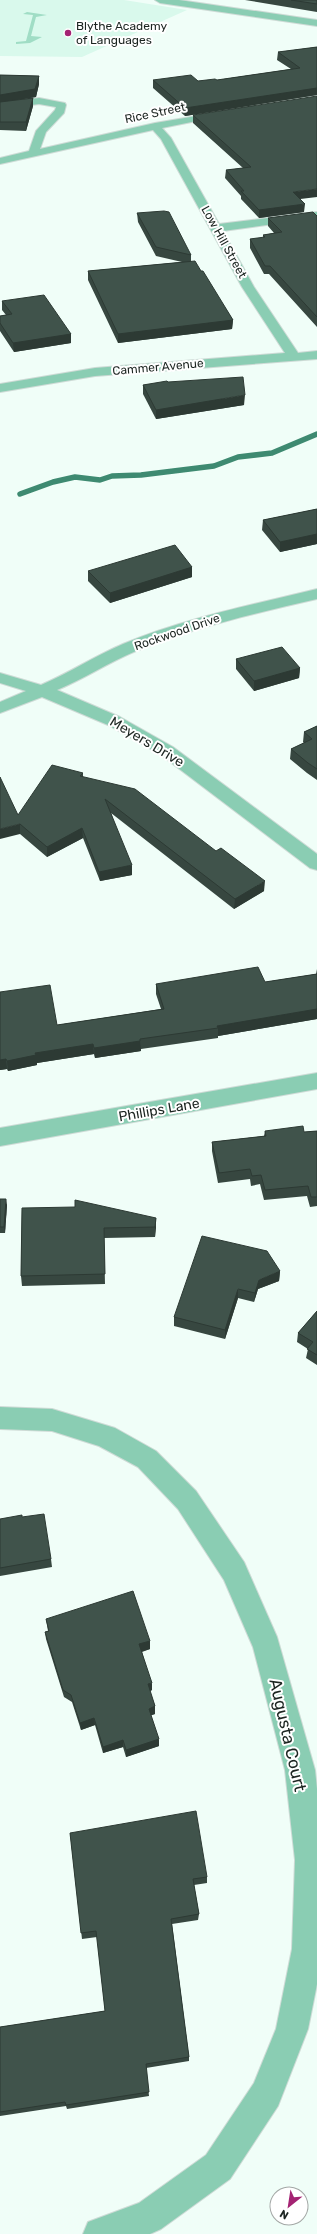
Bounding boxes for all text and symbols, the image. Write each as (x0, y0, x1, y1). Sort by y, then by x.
place label: Blythe Academy of Languages (76, 19, 167, 47)
marker: Blythe Academy of Languages (63, 28, 73, 38)
street label: Rice Street (123, 100, 187, 126)
street label: Low Hill Street (198, 203, 250, 281)
street label: Cammer Avenue (112, 356, 205, 378)
street label: Rockwood Drive (132, 611, 222, 653)
street label: Meyers Drive (107, 713, 187, 771)
street label: Phillips Lane (117, 1094, 201, 1125)
street label: Augusta Court (265, 1677, 311, 1794)
north arrow (269, 2186, 309, 2226)
text: N (278, 2207, 291, 2222)

